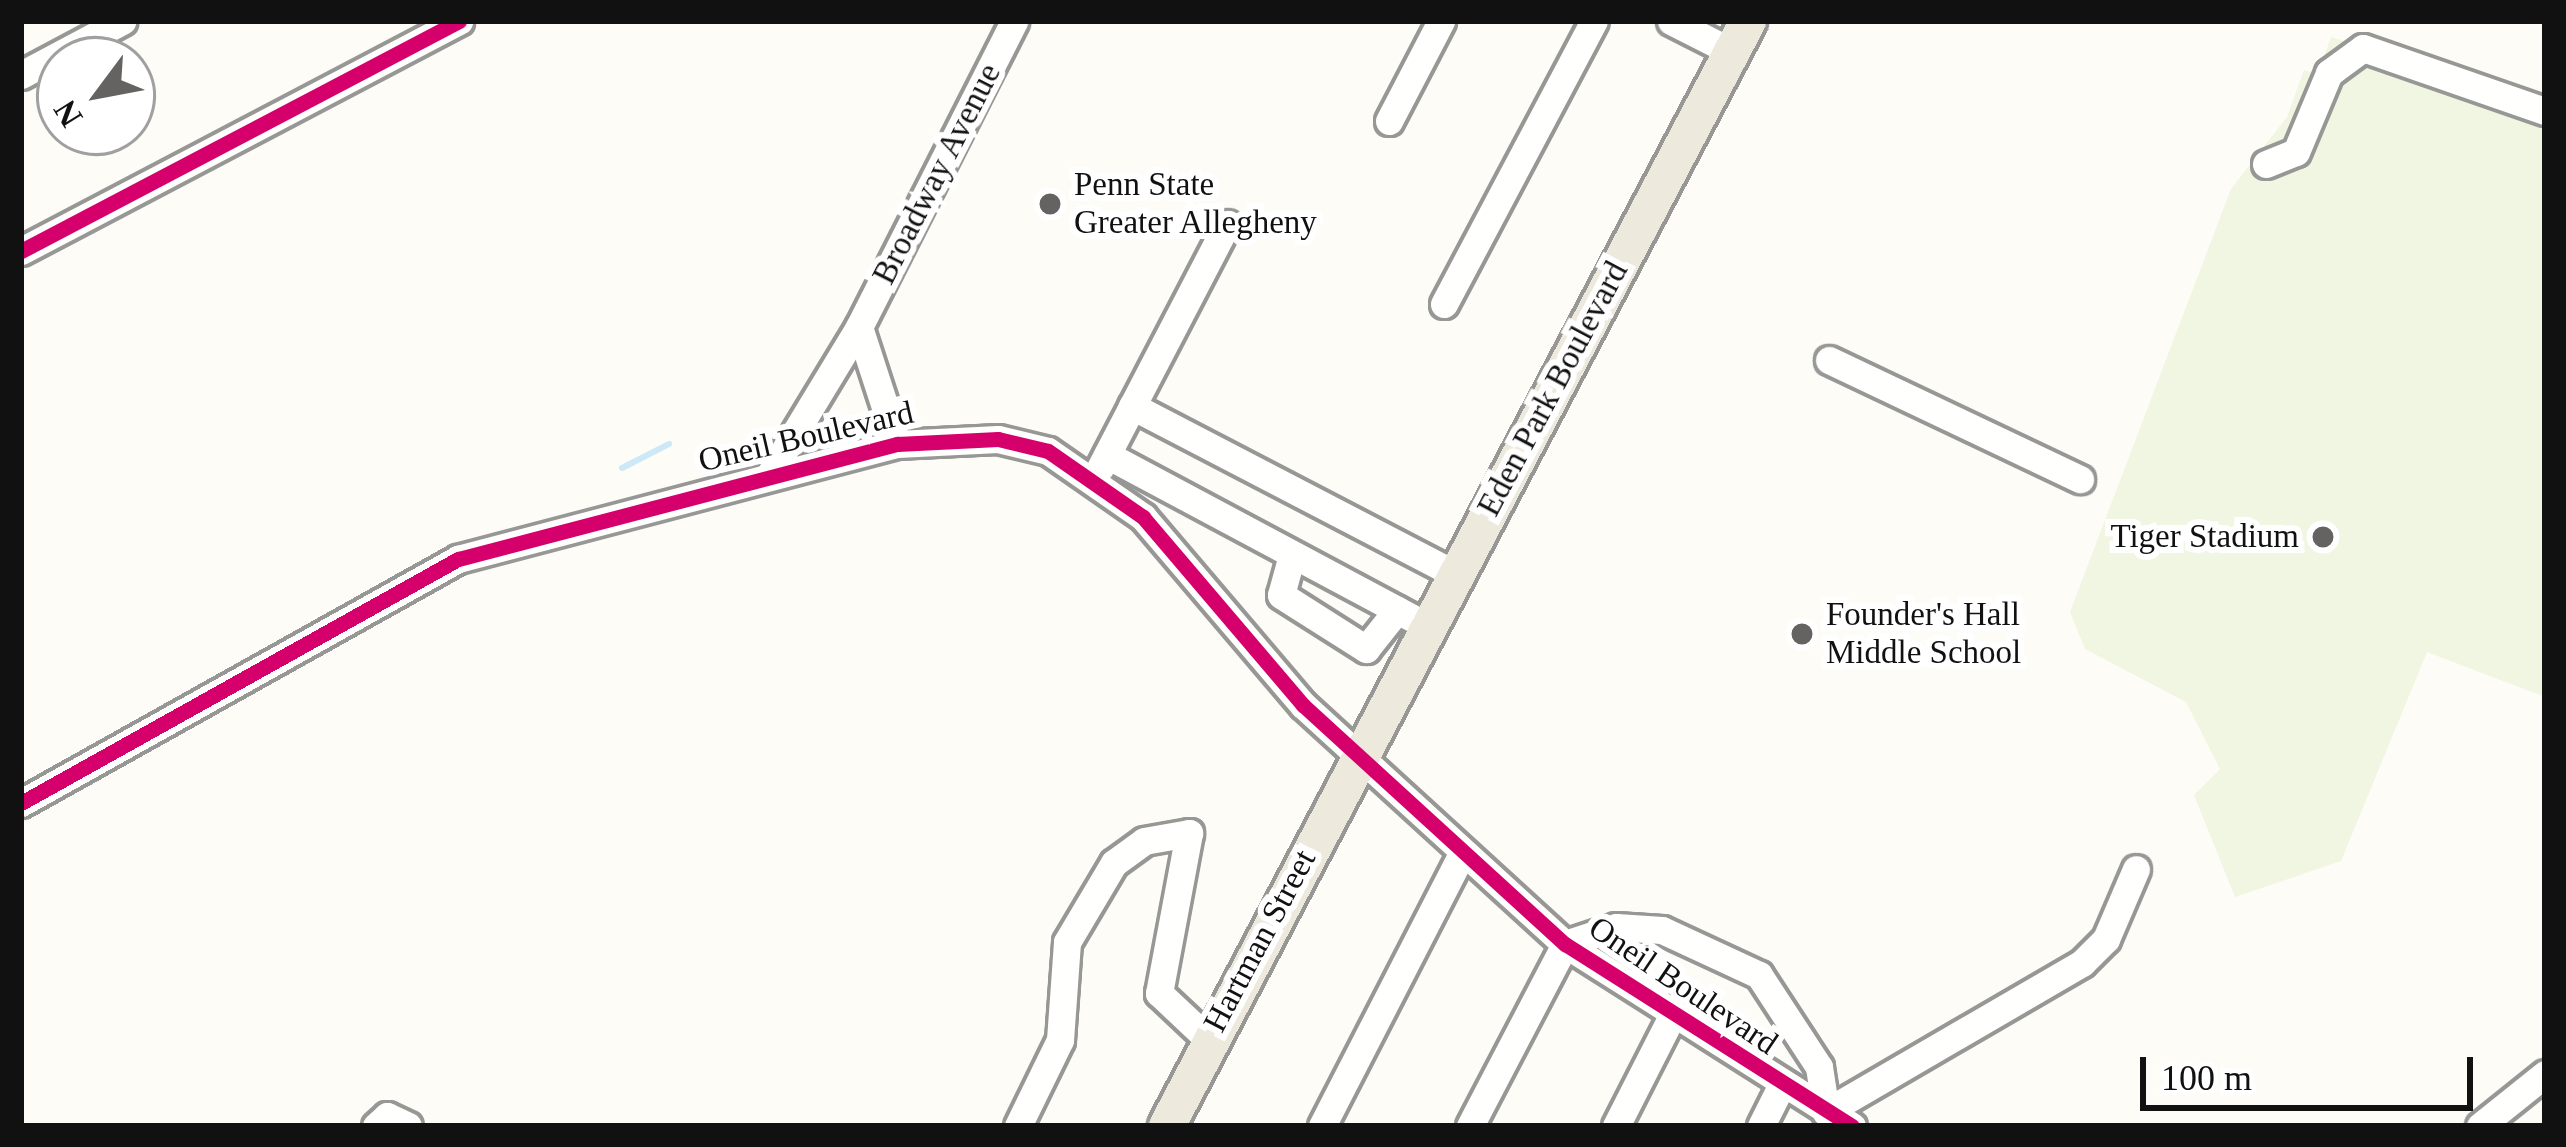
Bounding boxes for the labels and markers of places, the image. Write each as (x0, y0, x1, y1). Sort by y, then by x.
place label: Penn State Greater Allegheny (1074, 165, 1319, 243)
marker: Penn State Greater Allegheny (1037, 191, 1063, 217)
place label: Tiger Stadium (2110, 517, 2299, 557)
marker: Tiger Stadium (2310, 524, 2336, 550)
place label: Founder's Hall Middle School (1826, 595, 2021, 673)
marker: Founder's Hall Middle School (1789, 621, 1815, 647)

